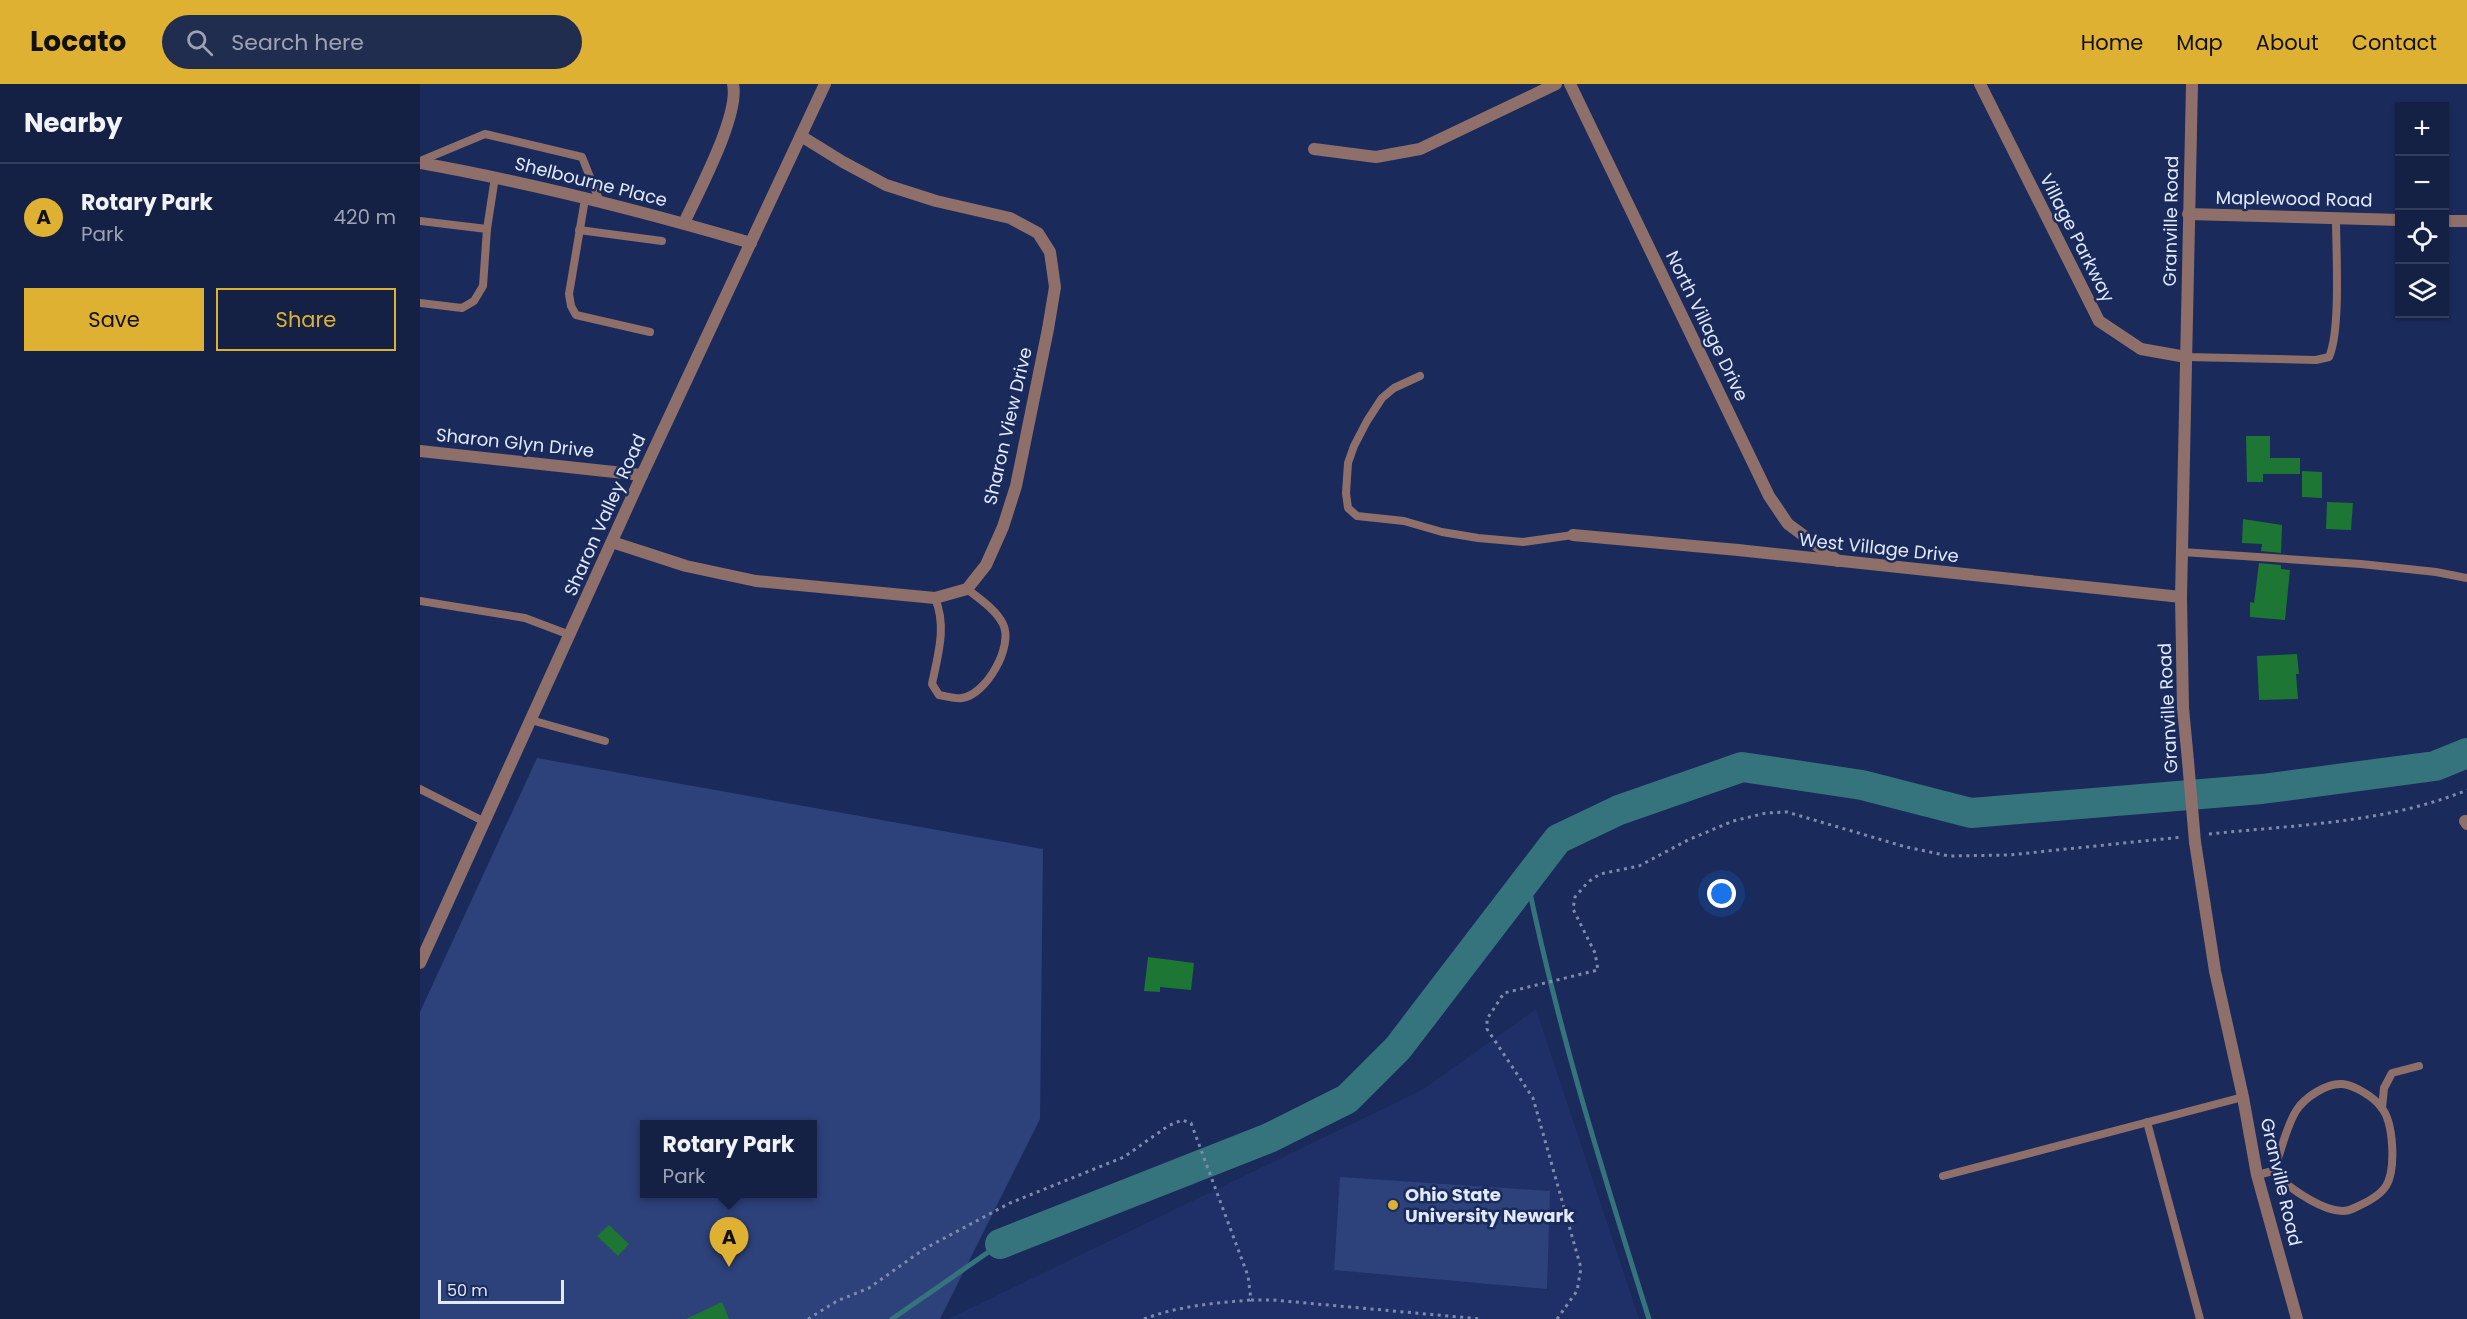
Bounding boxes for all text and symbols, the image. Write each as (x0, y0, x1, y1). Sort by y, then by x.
search box (162, 15, 582, 69)
text: Locato (30, 22, 126, 61)
icon: search (183, 26, 216, 59)
text: Search here (231, 27, 364, 58)
text: Home (2081, 28, 2143, 57)
text: Map (2176, 28, 2223, 57)
text: About (2256, 28, 2319, 57)
text: Contact (2352, 28, 2437, 57)
map controls (2395, 102, 2449, 318)
button: + (2395, 102, 2449, 156)
text: Nearby (24, 105, 122, 141)
street label: Shelbourne Place (512, 150, 670, 213)
street label: Granville Road (2157, 156, 2184, 286)
button: − (2395, 156, 2449, 210)
street label: Village Parkway (2034, 169, 2121, 306)
street label: Maplewood Road (2215, 185, 2373, 212)
text: Rotary Park (81, 187, 213, 218)
text: A (36, 203, 51, 231)
text: 420 m (333, 203, 396, 231)
button: locate (2395, 210, 2449, 264)
text: Park (81, 220, 124, 248)
street label: North Village Drive (1660, 246, 1755, 405)
button: layers (2395, 264, 2449, 318)
button: Save (24, 288, 204, 351)
button: Share (216, 288, 396, 351)
street label: Sharon View Drive (977, 345, 1038, 507)
street label: Sharon Glyn Drive (435, 422, 595, 463)
street label: Sharon Valley Road (558, 430, 652, 600)
street label: West Village Drive (1798, 527, 1960, 568)
street label: Granville Road (2152, 642, 2183, 774)
your location (1707, 879, 1736, 908)
street label: Granville Road (2255, 1115, 2308, 1248)
popup (640, 1120, 817, 1198)
text: Rotary Park (663, 1129, 794, 1160)
text: Park (663, 1162, 705, 1190)
place label: Ohio State University Newark (1405, 1182, 1575, 1228)
marker: Ohio State University Newark (1386, 1198, 1400, 1212)
pin: A (710, 1218, 748, 1267)
scale bar (438, 1277, 564, 1304)
text: 50 m (447, 1279, 488, 1302)

